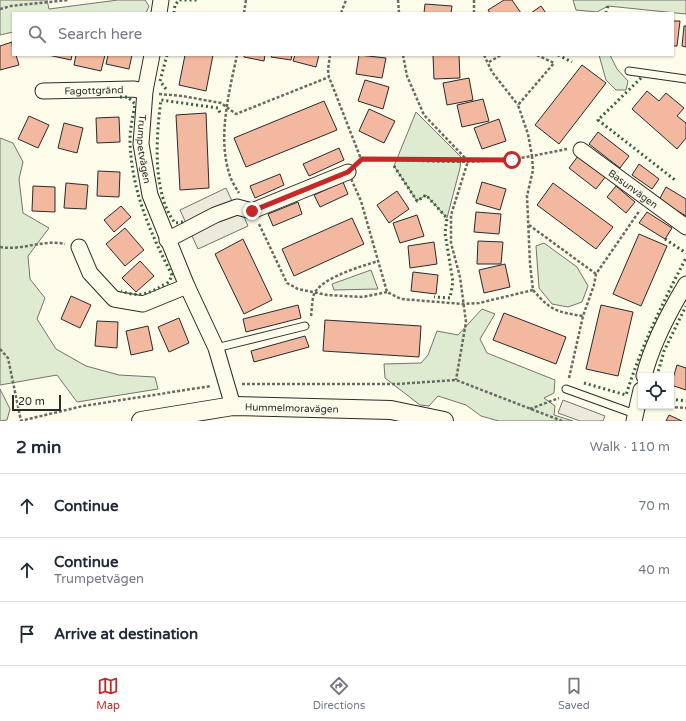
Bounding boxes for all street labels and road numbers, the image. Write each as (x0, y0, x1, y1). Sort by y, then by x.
street label: Fagottgränd (64, 84, 124, 98)
street label: Trumpetvägen (134, 114, 153, 184)
street label: Basunvägen (606, 167, 660, 211)
street label: Hummelmoravägen (245, 401, 339, 416)

